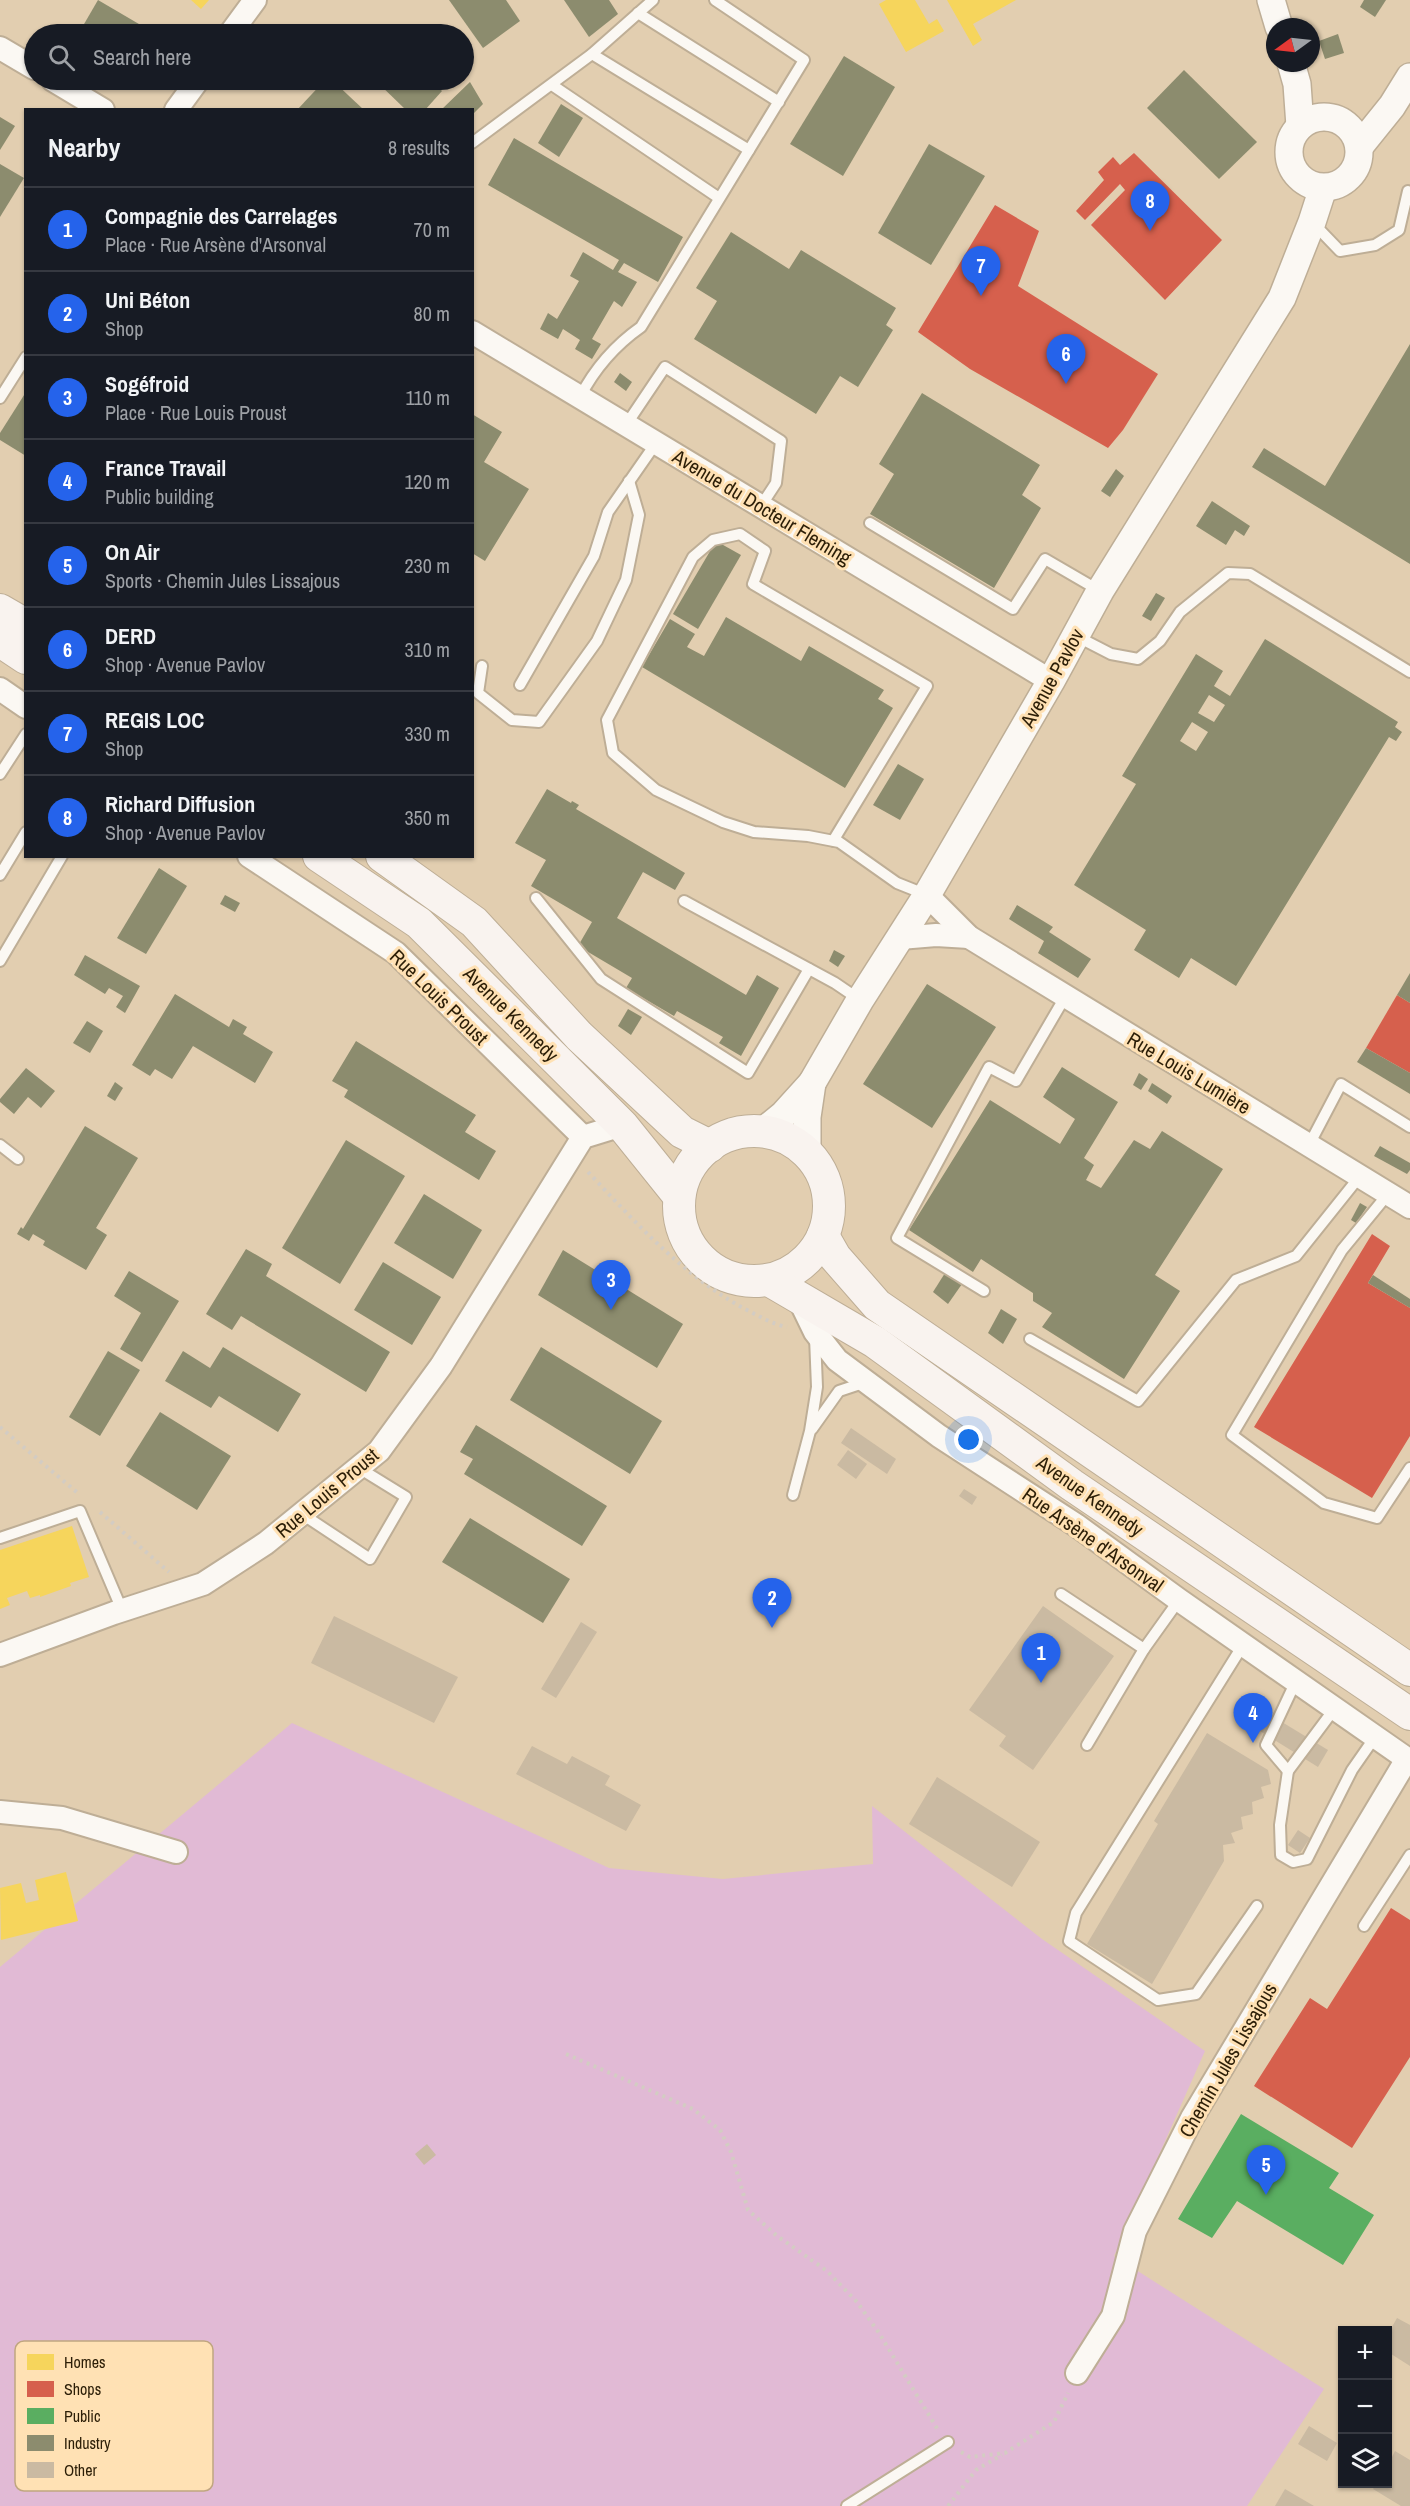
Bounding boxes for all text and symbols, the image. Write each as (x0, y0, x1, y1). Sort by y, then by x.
north arrow (1266, 18, 1320, 72)
search box (24, 24, 474, 90)
icon: search (45, 41, 78, 74)
text: Search here (93, 42, 191, 72)
text: Nearby (48, 130, 120, 165)
text: 8 results (388, 134, 450, 161)
pin: 8 (1130, 182, 1170, 231)
text: Compagnie des Carrelages (105, 201, 338, 231)
text: 1 (63, 216, 72, 243)
text: 70 m (414, 216, 450, 243)
text: Place · Rue Arsène d'Arsonval (105, 231, 326, 258)
pin: 7 (962, 246, 1000, 296)
text: Uni Béton (105, 285, 190, 315)
text: 2 (63, 300, 72, 327)
text: 80 m (414, 300, 450, 327)
text: Shop (105, 315, 143, 342)
pin: 6 (1046, 334, 1086, 384)
text: Sogéfroid (105, 369, 189, 399)
text: 3 (63, 384, 72, 411)
text: 110 m (406, 384, 450, 411)
text: Place · Rue Louis Proust (105, 399, 286, 426)
street label: Avenue du Docteur Fleming (667, 442, 857, 571)
text: France Travail (105, 453, 226, 483)
text: 4 (63, 468, 72, 495)
text: 120 m (404, 468, 450, 495)
text: Public building (105, 483, 214, 510)
text: On Air (105, 537, 159, 567)
text: 5 (63, 552, 72, 579)
text: 230 m (404, 552, 450, 579)
text: Sports · Chemin Jules Lissajous (105, 567, 340, 594)
text: DERD (105, 621, 156, 651)
street label: Avenue Pavlov (1013, 623, 1090, 733)
text: 6 (63, 636, 72, 663)
text: 310 m (404, 636, 450, 663)
text: Shop · Avenue Pavlov (105, 651, 265, 678)
text: REGIS LOC (105, 705, 204, 735)
text: 7 (63, 720, 72, 747)
text: 330 m (404, 720, 450, 747)
text: Shop (105, 735, 143, 762)
text: Richard Diffusion (105, 789, 255, 819)
text: 8 (63, 804, 72, 831)
text: 350 m (404, 804, 450, 831)
text: Shop · Avenue Pavlov (105, 819, 265, 846)
street label: Rue Louis Proust (384, 943, 495, 1051)
street label: Avenue Kennedy (457, 959, 566, 1068)
street label: Rue Louis Lumière (1123, 1025, 1256, 1120)
pin: 3 (592, 1260, 630, 1310)
your location (954, 1425, 983, 1454)
street label: Rue Louis Proust (269, 1441, 384, 1544)
street label: Avenue Kennedy (1031, 1448, 1150, 1543)
street label: Rue Arsène d'Arsonval (1017, 1481, 1169, 1598)
pin: 2 (752, 1578, 792, 1628)
pin: 1 (1022, 1634, 1060, 1683)
pin: 4 (1234, 1694, 1272, 1743)
street label: Chemin Jules Lissajous (1172, 1978, 1283, 2142)
pin: 5 (1246, 2146, 1286, 2195)
map controls (1338, 2326, 1392, 2488)
button: + (1338, 2326, 1392, 2380)
legend (15, 2341, 213, 2491)
text: Homes (64, 2351, 106, 2373)
text: Shops (64, 2378, 101, 2400)
button: − (1338, 2380, 1392, 2434)
text: Public (64, 2405, 101, 2427)
text: Industry (64, 2432, 111, 2454)
button: layers (1338, 2434, 1392, 2488)
text: Other (64, 2459, 97, 2481)

